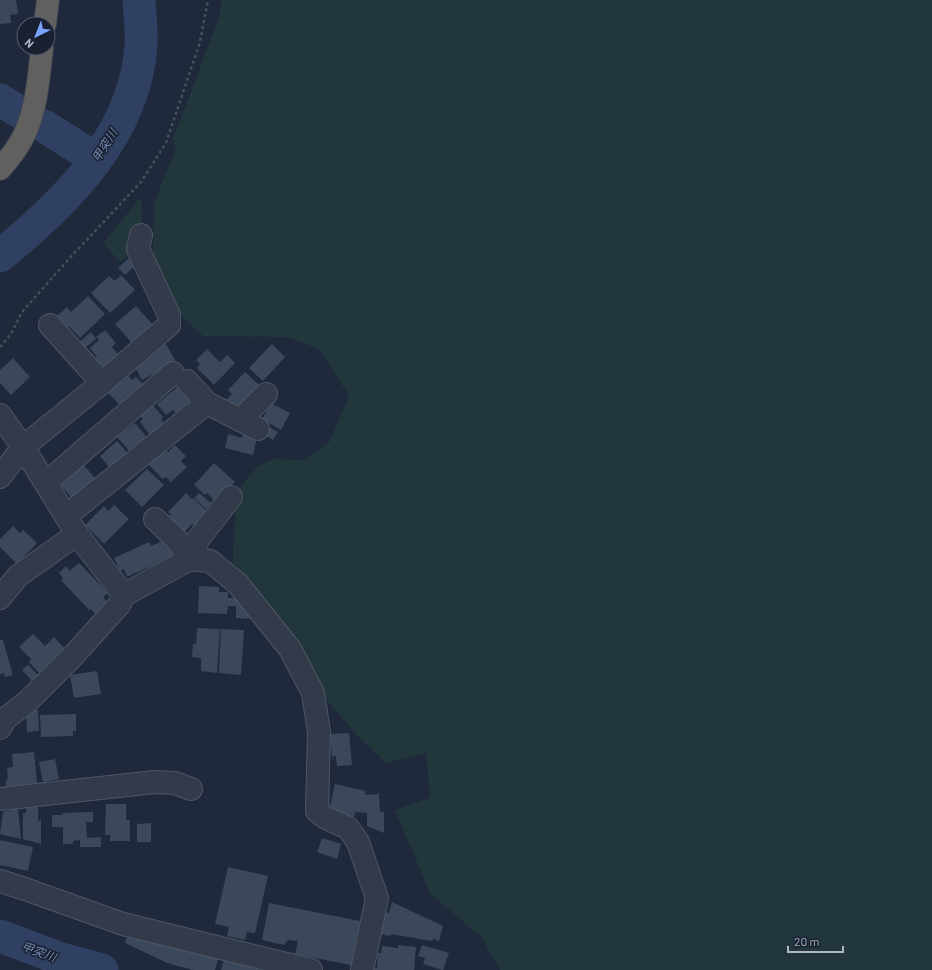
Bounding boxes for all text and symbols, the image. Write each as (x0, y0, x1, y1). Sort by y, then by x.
north arrow (16, 16, 56, 56)
text: N (22, 36, 36, 51)
water label: 甲突川 (89, 124, 121, 164)
scale bar (788, 928, 843, 954)
text: 20 m (794, 934, 820, 948)
water label: 甲突川 (20, 938, 60, 964)

